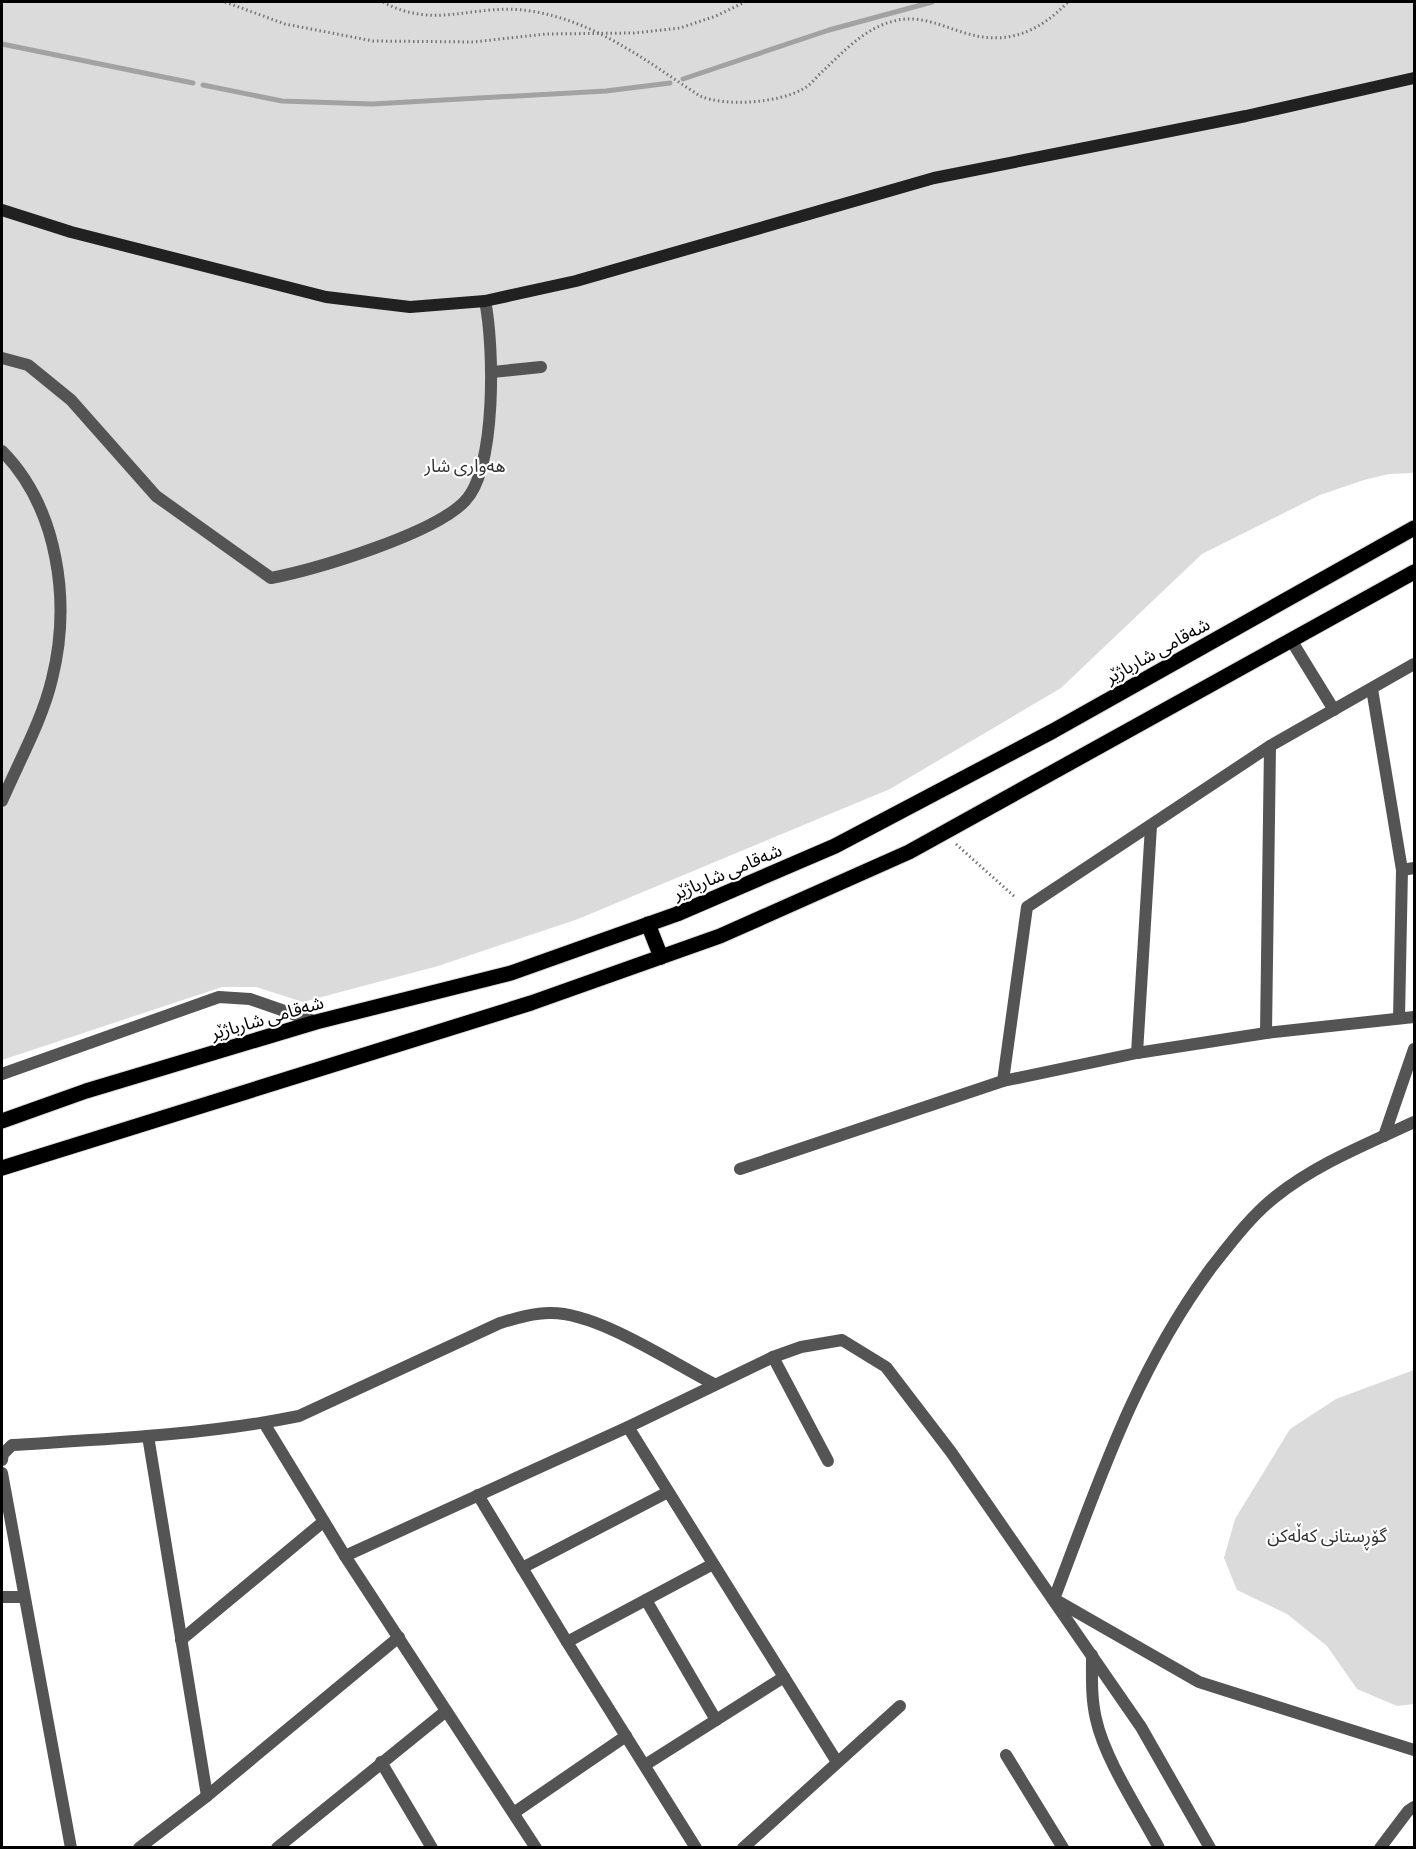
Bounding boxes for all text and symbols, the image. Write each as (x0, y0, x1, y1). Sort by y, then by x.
park label: هەواری شار (423, 454, 506, 477)
street label: شەقامی شارباژێر (1100, 612, 1214, 689)
street label: شەقامی شارباژێر (668, 838, 785, 905)
street label: شەقامی شارباژێر (207, 990, 326, 1045)
park label: گۆڕستانی کەڵەکن (1267, 1523, 1387, 1551)

